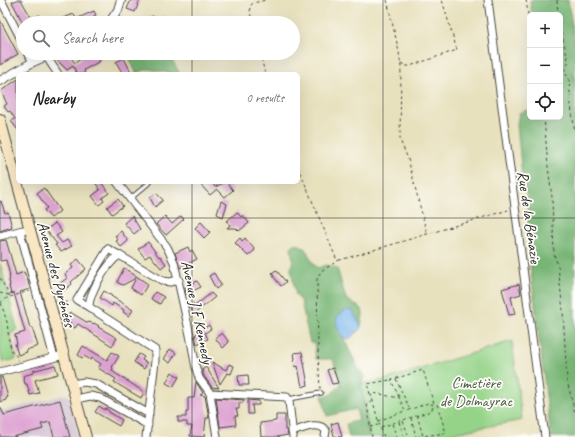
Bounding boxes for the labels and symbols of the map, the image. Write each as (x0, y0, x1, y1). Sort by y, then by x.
street label: Rue de la Bénazie (513, 170, 546, 266)
street label: Avenue des Pyrénées (32, 219, 80, 331)
street label: Avenue J F Kennedy (176, 259, 218, 367)
park label: Cimetière de Dolmayrac (440, 373, 513, 411)

